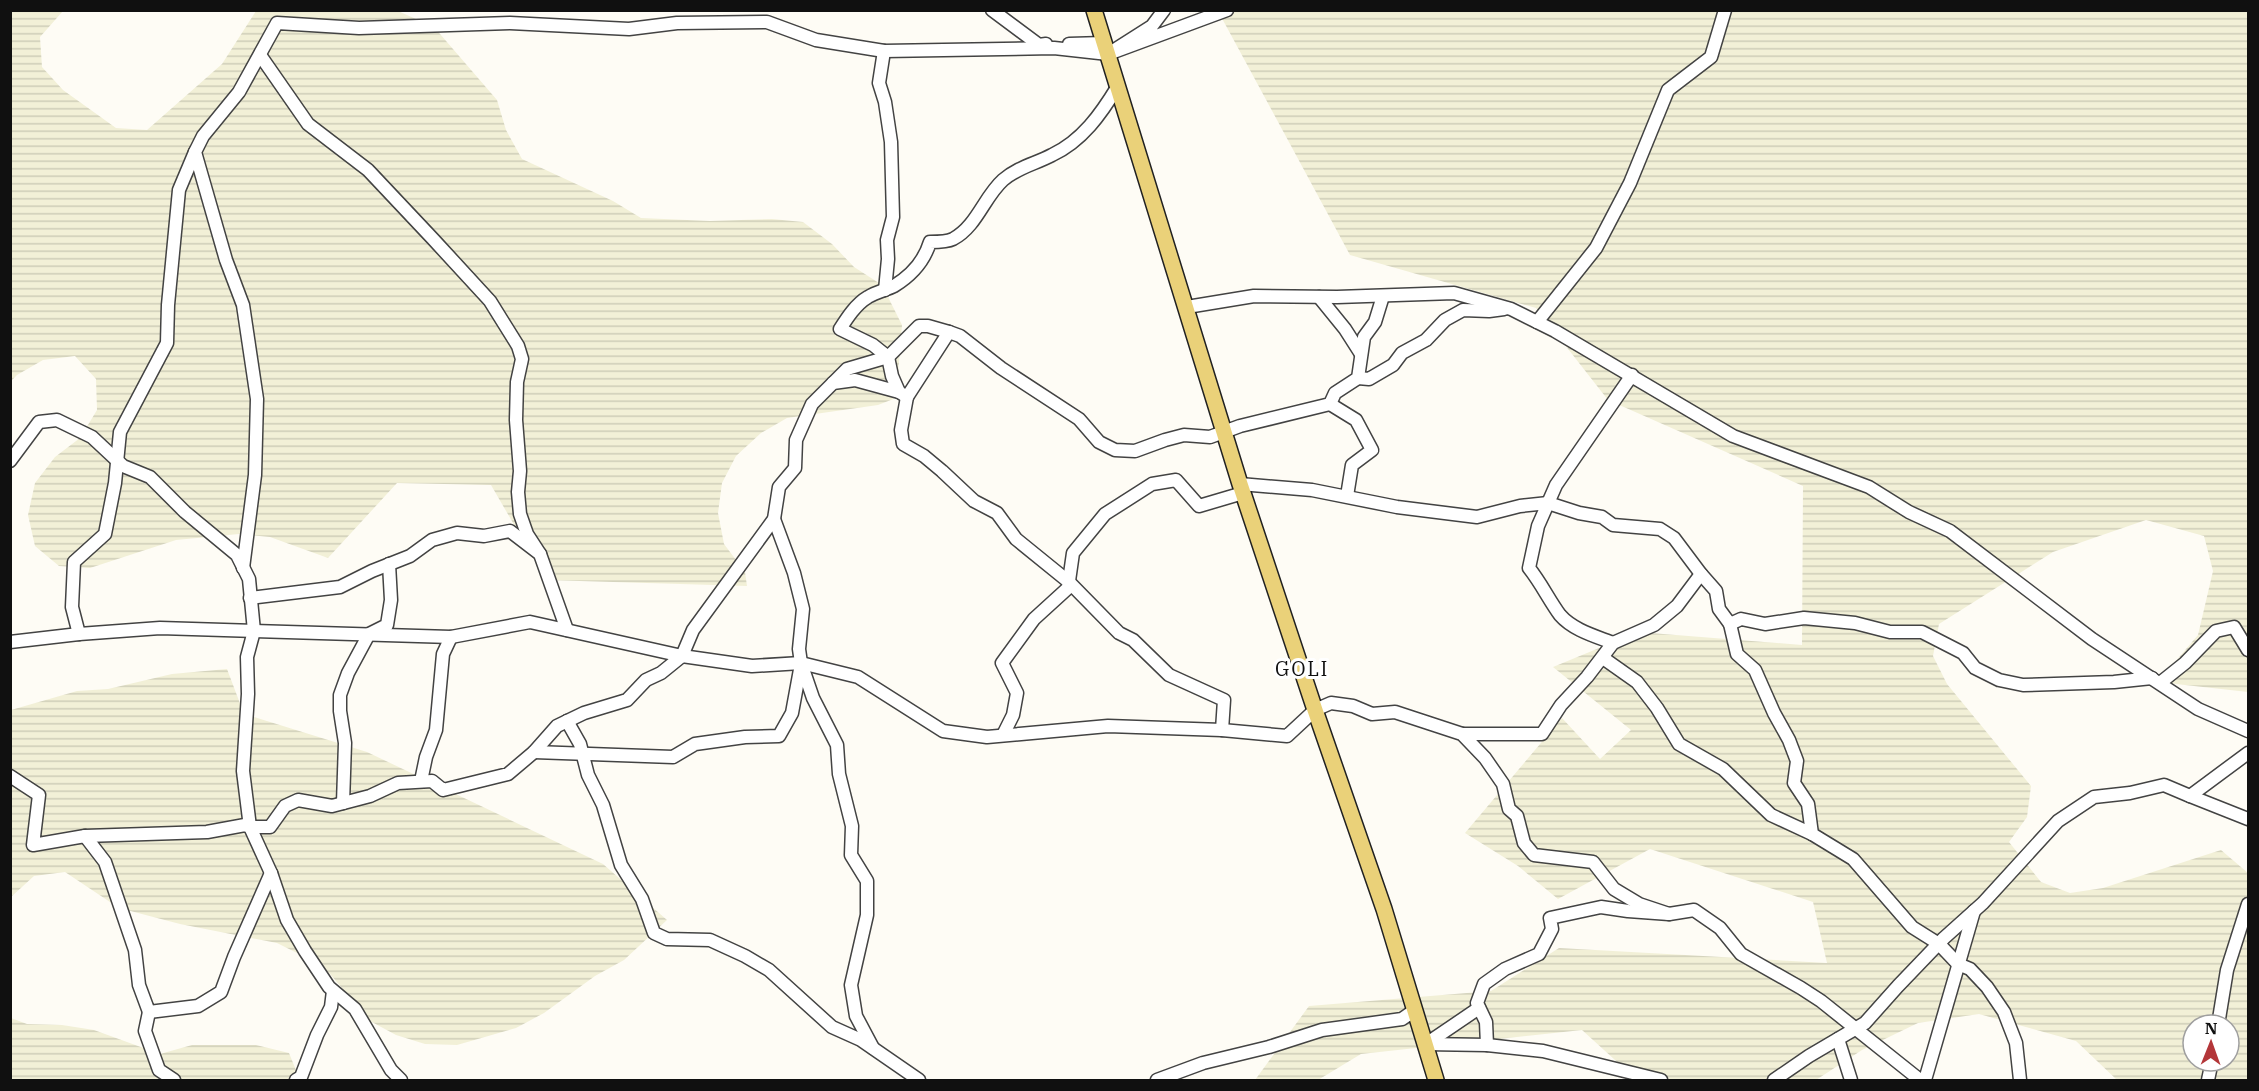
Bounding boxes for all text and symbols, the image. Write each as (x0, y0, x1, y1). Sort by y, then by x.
district label: GOLI (1275, 655, 1329, 682)
north arrow (2181, 1013, 2241, 1073)
text: N (2205, 1018, 2218, 1038)

